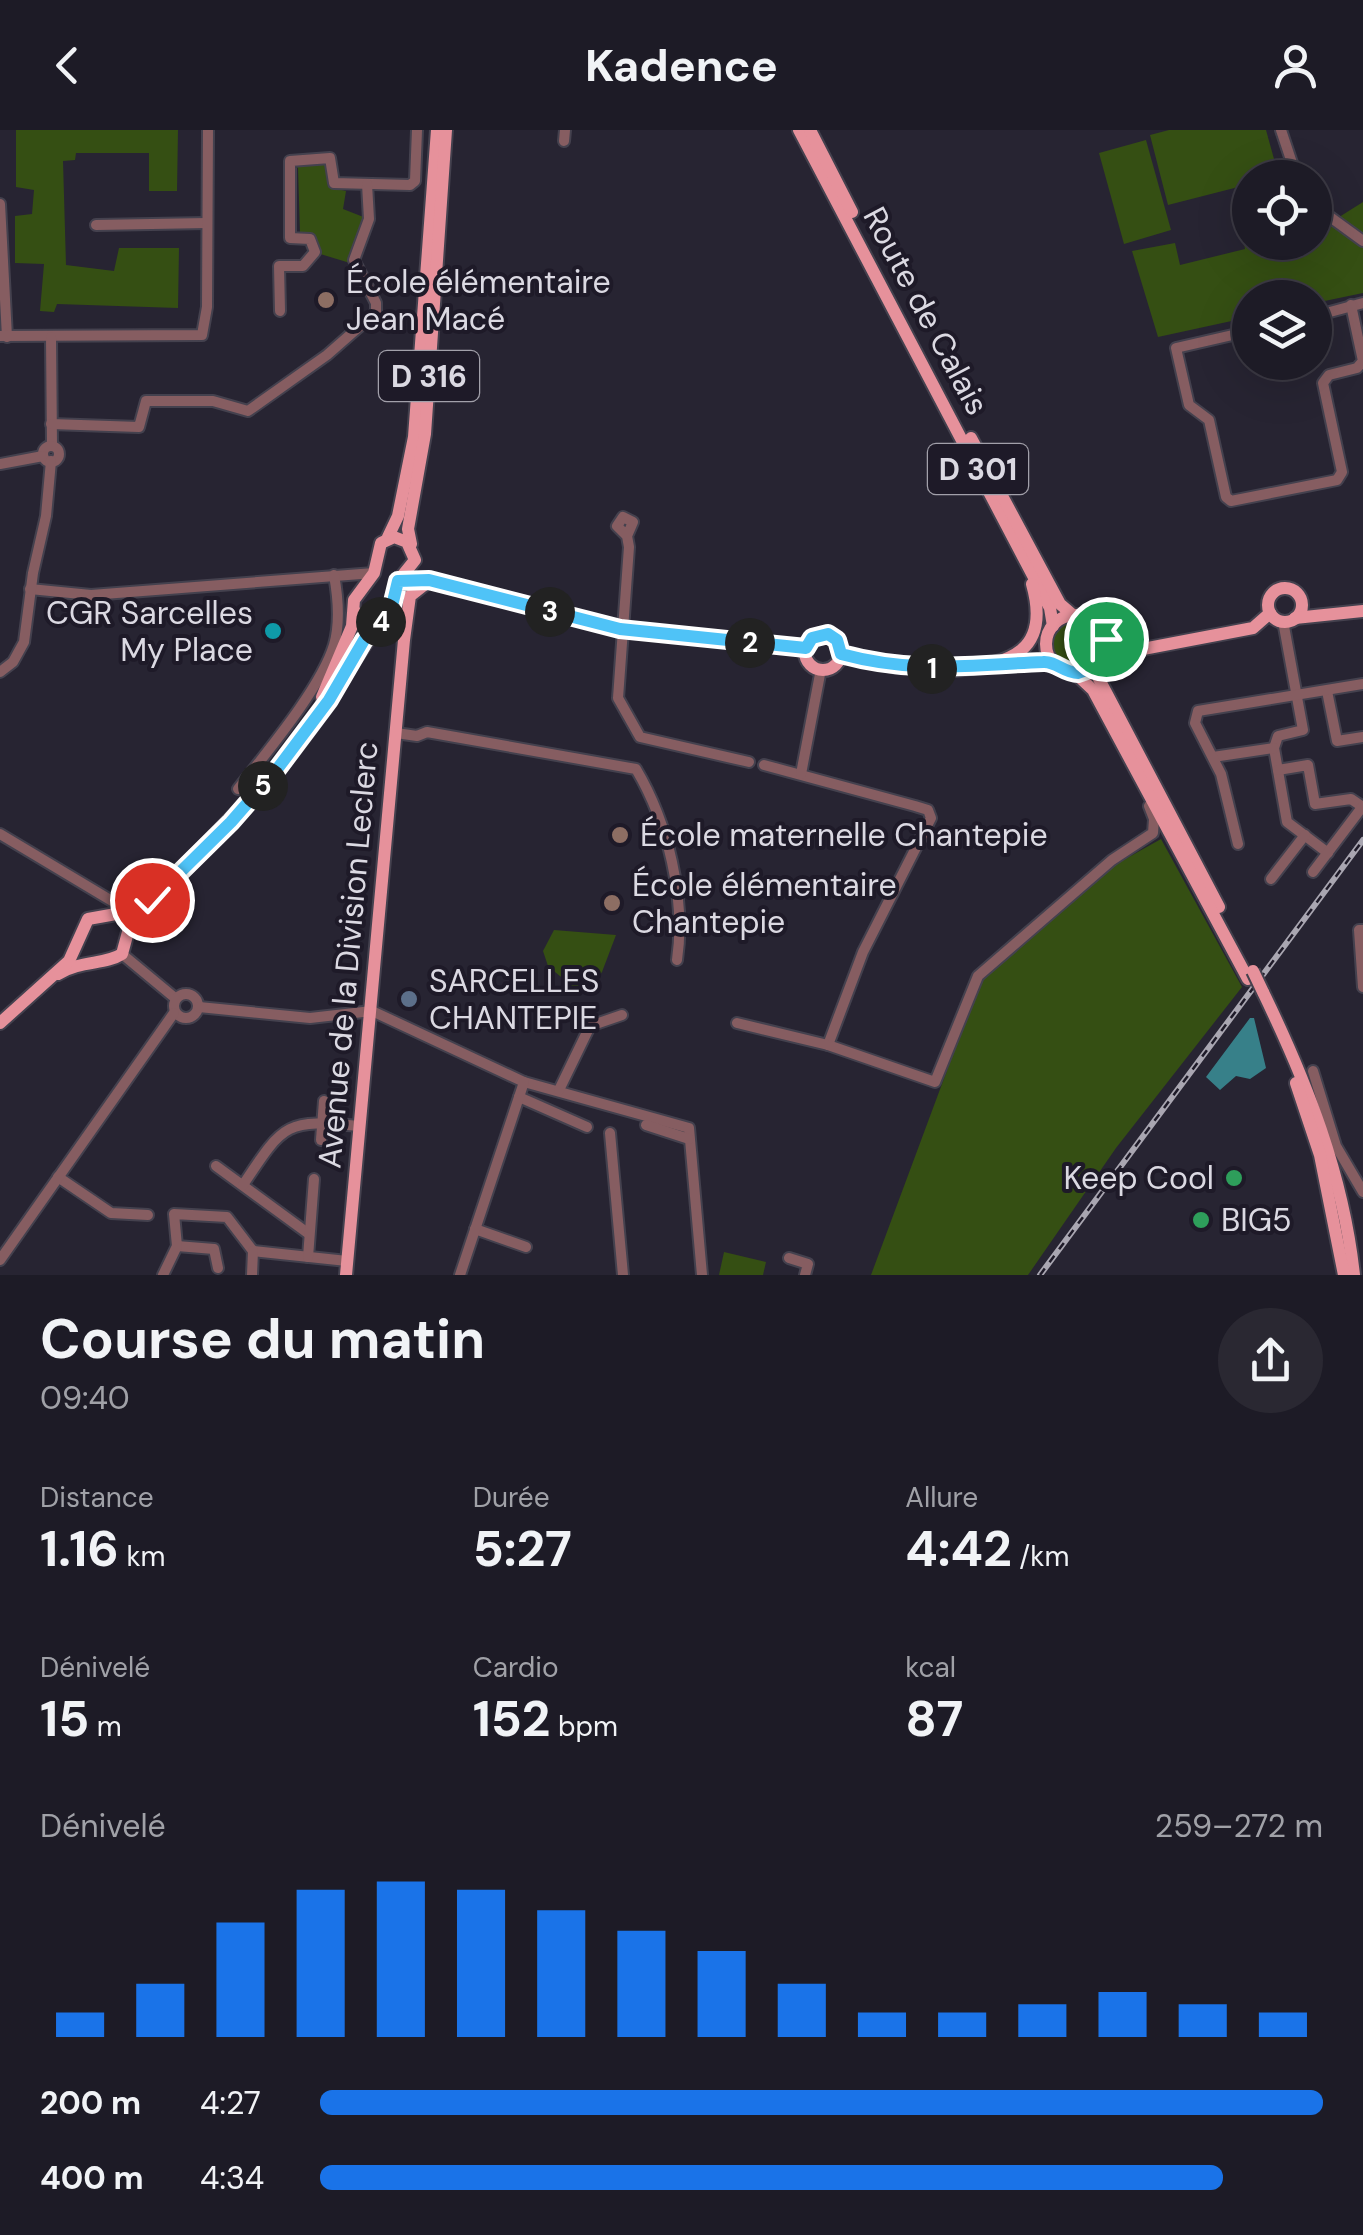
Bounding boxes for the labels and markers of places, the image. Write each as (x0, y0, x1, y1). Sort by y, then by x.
place label: École élémentaire Jean Macé (346, 261, 611, 340)
marker: École élémentaire Jean Macé (315, 289, 337, 311)
pin: 3 (525, 587, 575, 637)
place label: CGR Sarcelles My Place (46, 592, 253, 671)
pin: 4 (356, 597, 406, 647)
pin (1064, 597, 1149, 682)
pin: 2 (725, 618, 775, 668)
marker: CGR Sarcelles My Place (262, 620, 284, 642)
pin: 1 (907, 644, 957, 694)
pin: 5 (238, 761, 288, 811)
place label: École maternelle Chantepie (640, 814, 1048, 856)
marker: École maternelle Chantepie (609, 824, 631, 846)
pin (110, 858, 195, 943)
place label: École élémentaire Chantepie (632, 864, 897, 943)
marker: École élémentaire Chantepie (601, 892, 623, 914)
place label: SARCELLES CHANTEPIE (429, 960, 599, 1039)
marker: SARCELLES CHANTEPIE (398, 988, 420, 1010)
place label: Keep Cool (1063, 1157, 1214, 1199)
marker: Keep Cool (1223, 1167, 1245, 1189)
place label: BIG5 (1221, 1199, 1292, 1241)
marker: BIG5 (1190, 1209, 1212, 1231)

